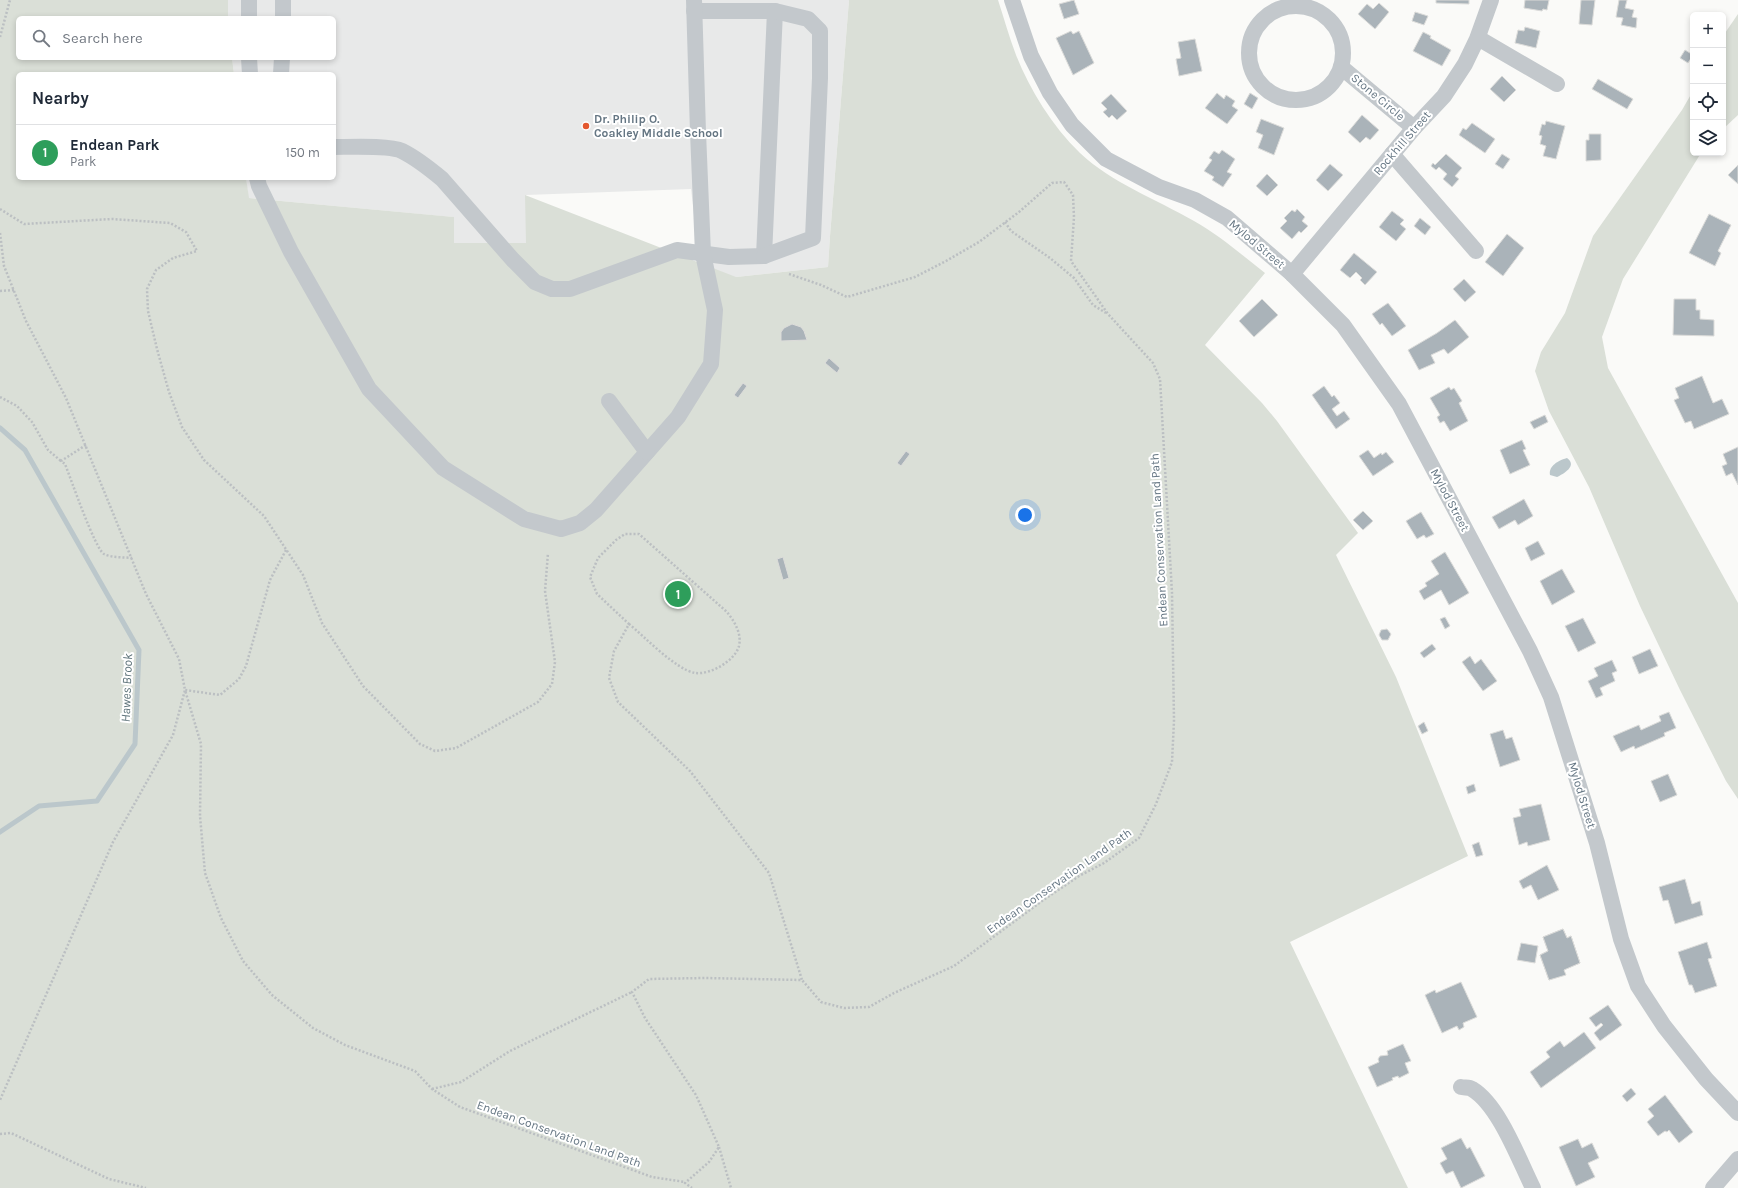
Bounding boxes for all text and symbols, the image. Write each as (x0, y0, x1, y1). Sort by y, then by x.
map controls (1690, 12, 1726, 156)
button: + (1690, 12, 1726, 48)
search box (16, 16, 336, 60)
icon: search (30, 27, 52, 49)
text: Search here (62, 29, 143, 47)
button: − (1690, 48, 1726, 84)
street label: Stone Circle (1348, 71, 1408, 123)
button: locate (1690, 84, 1726, 120)
text: Nearby (32, 88, 89, 108)
street label: Rockhill Street (1370, 108, 1434, 178)
place label: Dr. Philip O. Coakley Middle School (594, 112, 723, 140)
button: layers (1690, 120, 1726, 156)
marker: Dr. Philip O. Coakley Middle School (581, 121, 591, 131)
text: Endean Park (70, 136, 159, 154)
text: 1 (43, 145, 47, 160)
text: 150 m (285, 145, 320, 160)
text: Park (70, 154, 96, 169)
street label: Mylod Street (1226, 217, 1288, 272)
street label: Endean Conservation Land Path (1147, 453, 1171, 627)
street label: Mylod Street (1428, 466, 1473, 534)
your location (1015, 505, 1035, 525)
pin: 1 (665, 579, 691, 609)
water label: Hawes Brook (118, 653, 135, 723)
street label: Mylod Street (1565, 760, 1599, 830)
street label: Endean Conservation Land Path (984, 825, 1134, 937)
street label: Endean Conservation Land Path (475, 1098, 643, 1170)

